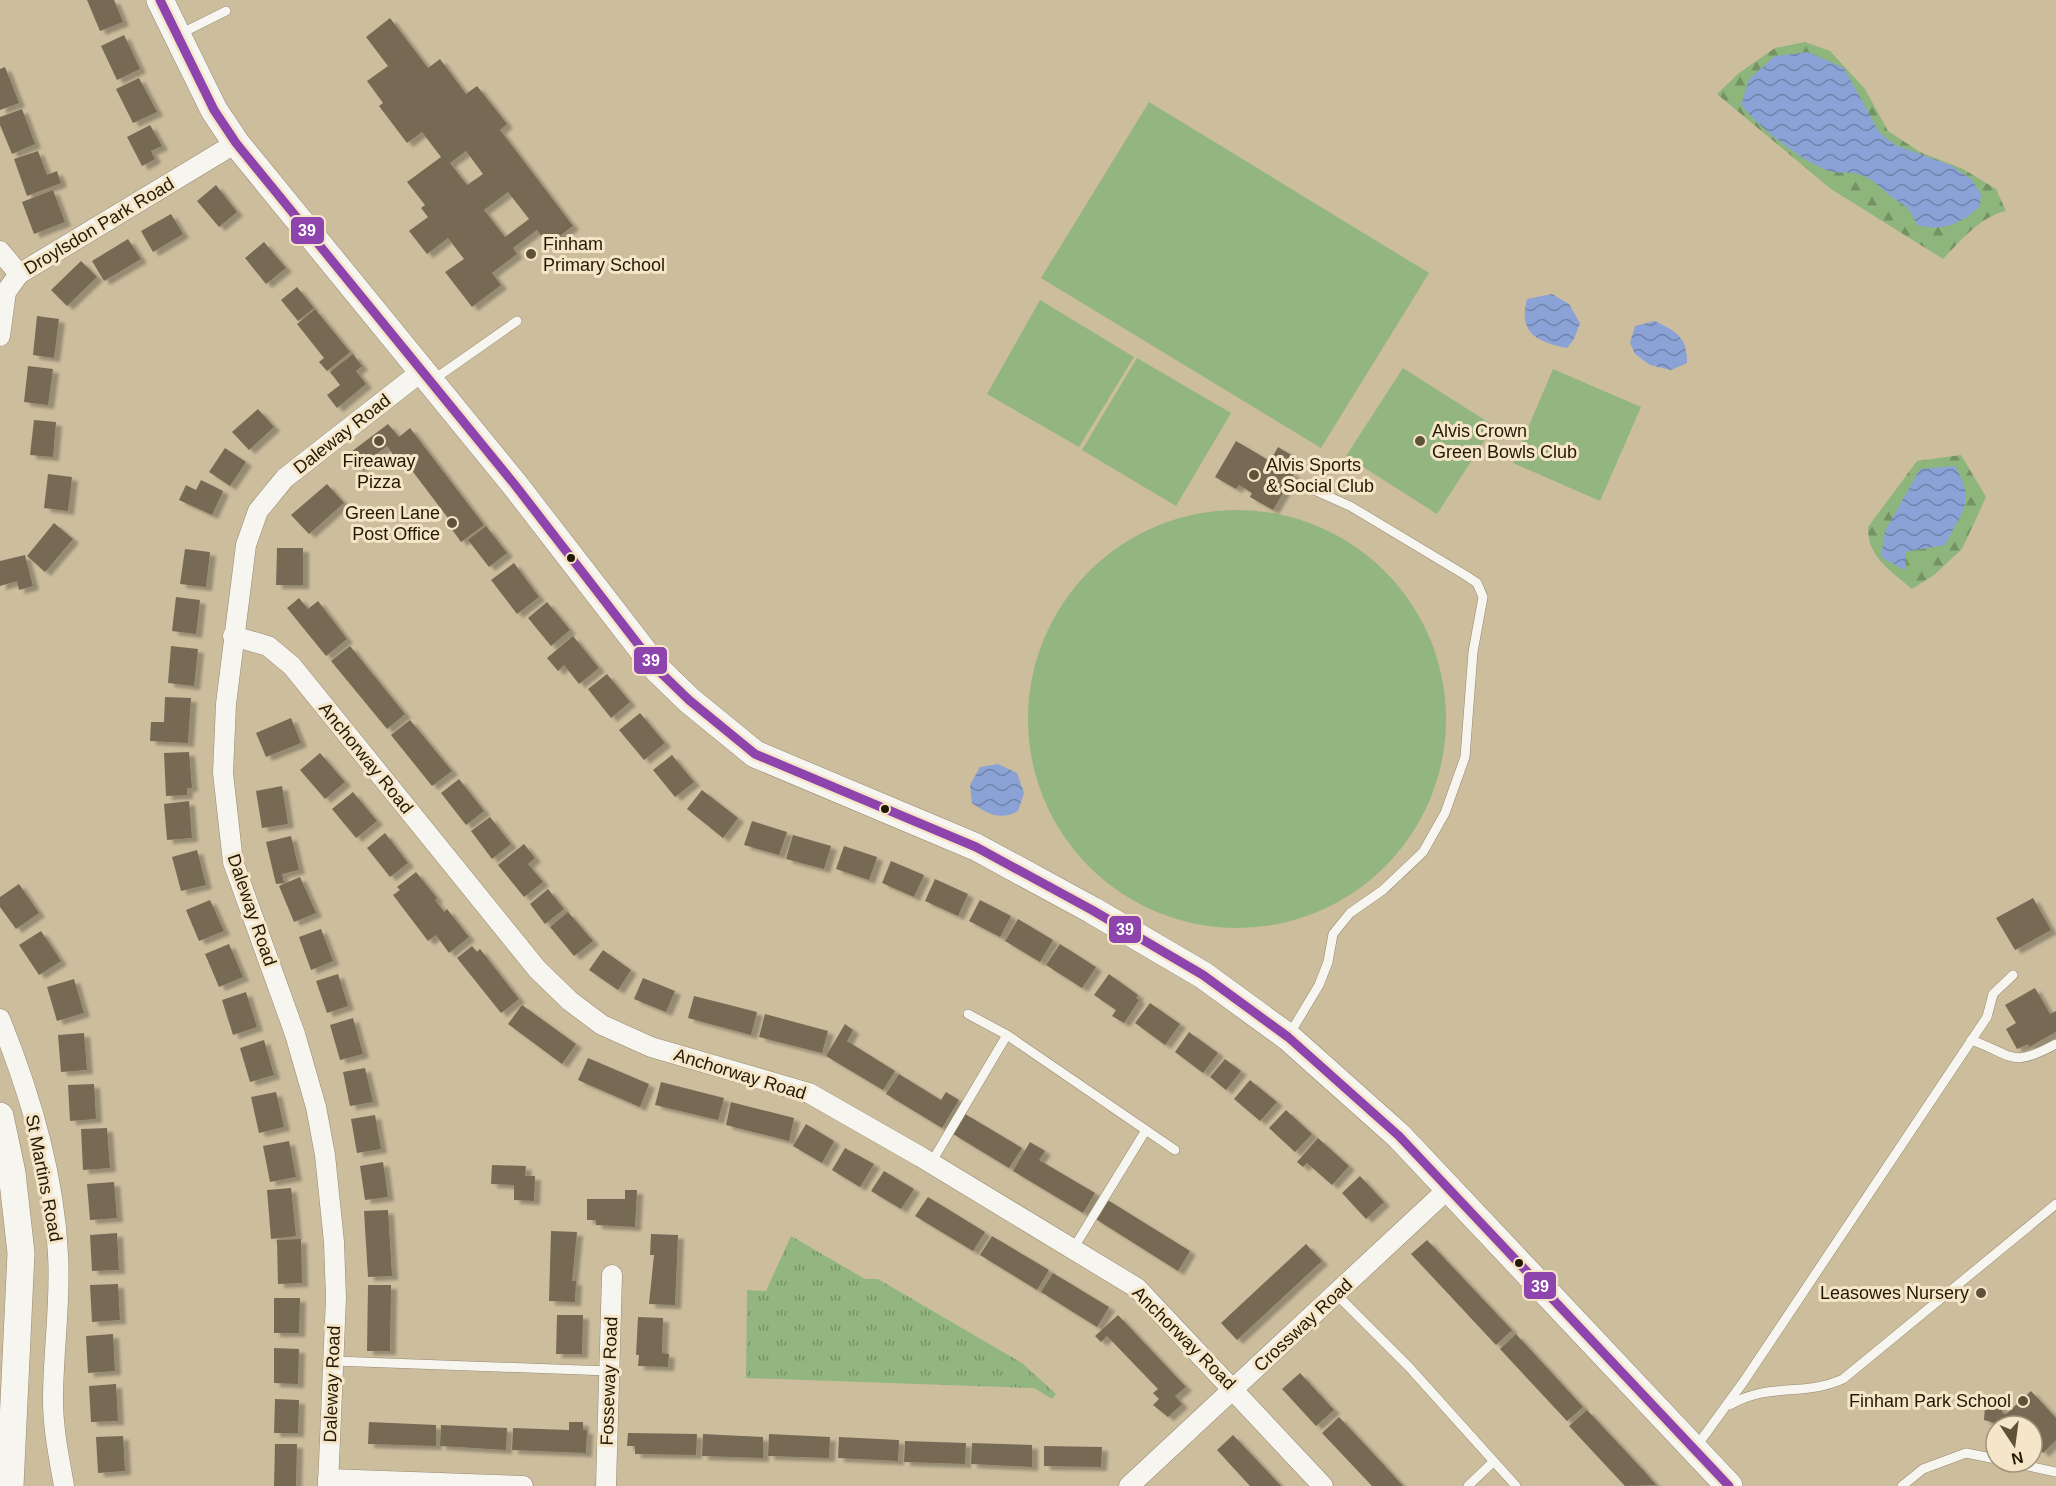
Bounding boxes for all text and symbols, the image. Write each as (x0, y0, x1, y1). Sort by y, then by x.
street label: Droylsdon Park Road (21, 173, 177, 279)
line badge: 39 (290, 216, 325, 245)
text: 39 (298, 222, 316, 239)
place label: Finham Primary School (543, 234, 665, 275)
marker: Finham Primary School (524, 247, 538, 261)
street label: Daleway Road (290, 390, 394, 478)
place label: Alvis Crown Green Bowls Club (1432, 421, 1577, 462)
marker: Fireaway Pizza (372, 434, 386, 448)
marker: Alvis Crown Green Bowls Club (1413, 434, 1427, 448)
place label: Fireaway Pizza (342, 451, 416, 492)
place label: Alvis Sports & Social Club (1266, 455, 1374, 496)
marker: Alvis Sports & Social Club (1247, 468, 1261, 482)
place label: Green Lane Post Office (345, 503, 440, 544)
marker: Green Lane Post Office (445, 516, 459, 530)
unlabelled marker (565, 552, 577, 564)
line badge: 39 (633, 646, 668, 675)
text: 39 (642, 652, 660, 669)
street label: Anchorway Road (315, 698, 417, 818)
unlabelled marker (879, 803, 891, 815)
street label: Daleway Road (223, 851, 281, 969)
line badge: 39 (1108, 915, 1142, 944)
text: 39 (1116, 921, 1134, 938)
street label: Anchorway Road (672, 1044, 808, 1104)
street label: St Martins Road (22, 1113, 66, 1243)
unlabelled marker (1513, 1257, 1525, 1269)
line badge: 39 (1523, 1271, 1557, 1300)
street label: Crossway Road (1250, 1274, 1356, 1376)
text: 39 (1531, 1278, 1549, 1295)
street label: Anchorway Road (1128, 1282, 1240, 1394)
place label: Leasowes Nursery (1820, 1283, 1969, 1303)
marker: Leasowes Nursery (1974, 1286, 1988, 1300)
street label: Fosseway Road (597, 1316, 621, 1446)
street label: Daleway Road (320, 1325, 344, 1443)
place label: Finham Park School (1849, 1391, 2011, 1411)
marker: Finham Park School (2016, 1394, 2030, 1408)
north arrow (1984, 1414, 2044, 1474)
text: N (2010, 1449, 2025, 1468)

